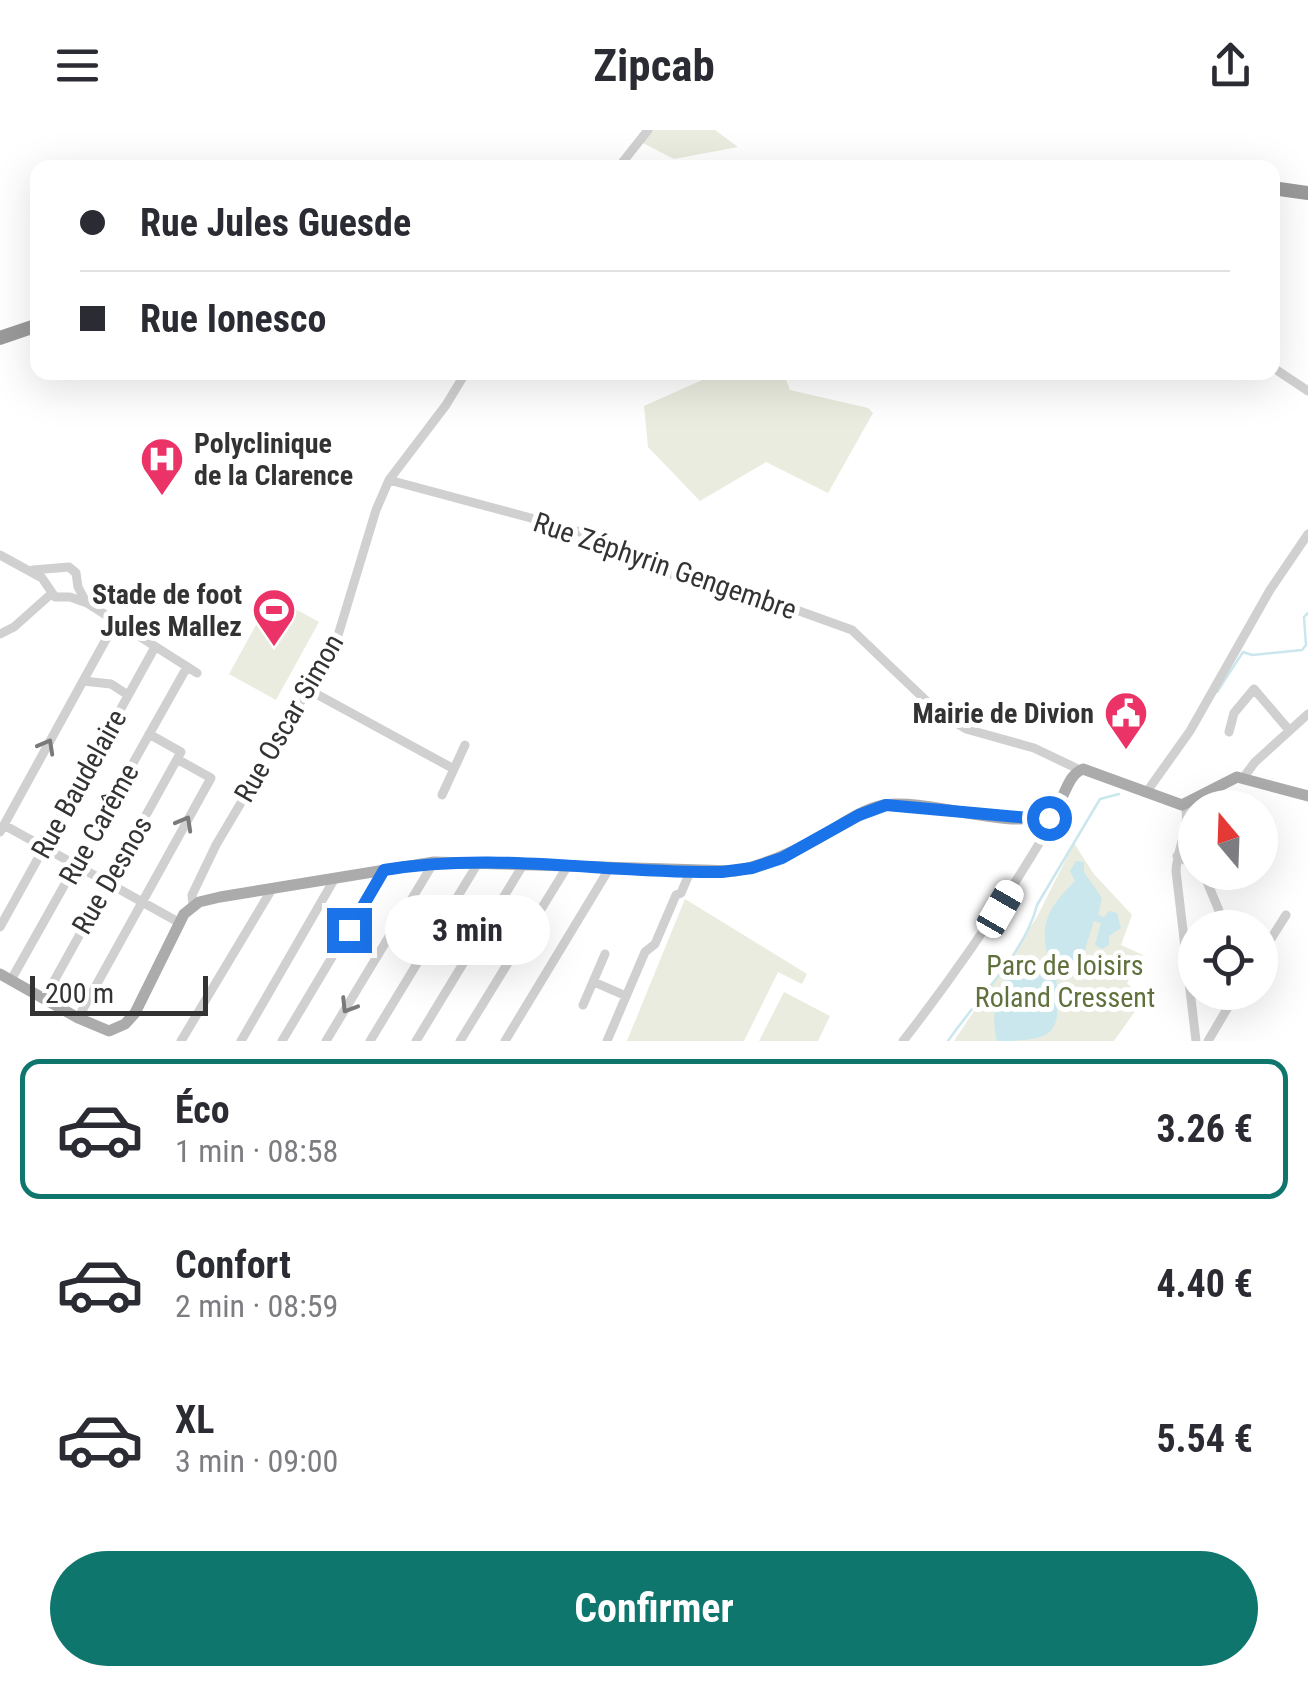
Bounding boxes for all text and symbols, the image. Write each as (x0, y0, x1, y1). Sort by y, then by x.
icon: menu (50, 38, 105, 93)
icon: share (1203, 38, 1258, 93)
text: Zipcab (593, 39, 715, 92)
text: Rue Jules Guesde (140, 201, 411, 245)
text: Rue Ionesco (140, 297, 326, 341)
place label: Polyclinique de la Clarence (194, 427, 353, 492)
hospital icon: Polyclinique de la Clarence (139, 436, 185, 497)
street label: Rue Zéphyrin Gengembre (529, 505, 801, 627)
place label: Stade de foot Jules Mallez (92, 578, 242, 643)
sports icon: Stade de foot Jules Mallez (251, 587, 297, 648)
street label: Rue Oscar Simon (228, 628, 350, 808)
public building icon: Mairie de Divion (1103, 690, 1149, 751)
place label: Mairie de Divion (912, 697, 1094, 730)
street label: Rue Baudelaire (25, 704, 133, 864)
one-way arrow (35, 739, 55, 757)
street label: Rue Carême (52, 758, 146, 890)
north arrow (1178, 790, 1278, 890)
map controls (1178, 790, 1278, 1010)
route start (1027, 796, 1072, 841)
street label: Rue Desnos (65, 810, 159, 940)
one-way arrow (173, 816, 193, 834)
car (972, 876, 1028, 942)
callout: 3 min (384, 895, 549, 965)
route end (327, 908, 372, 953)
button: locate (1178, 910, 1278, 1010)
text: 3 min (432, 911, 503, 949)
park label: Parc de loisirs Roland Cressent (975, 949, 1155, 1014)
scale bar (30, 971, 208, 1016)
text: 200 m (45, 977, 114, 1010)
one-way arrow (341, 995, 360, 1013)
icon: car (55, 1084, 145, 1174)
text: Éco (175, 1088, 230, 1132)
text: 3.26 € (1156, 1107, 1253, 1151)
text: 1 min · 08:58 (175, 1132, 338, 1170)
icon: car (55, 1239, 145, 1329)
text: Confort (175, 1243, 291, 1287)
text: 4.40 € (1156, 1262, 1253, 1306)
text: 2 min · 08:59 (175, 1287, 338, 1325)
icon: car (55, 1394, 145, 1484)
text: XL (175, 1398, 214, 1442)
text: 5.54 € (1156, 1417, 1253, 1461)
text: 3 min · 09:00 (175, 1442, 338, 1480)
button: Confirmer (50, 1551, 1258, 1666)

